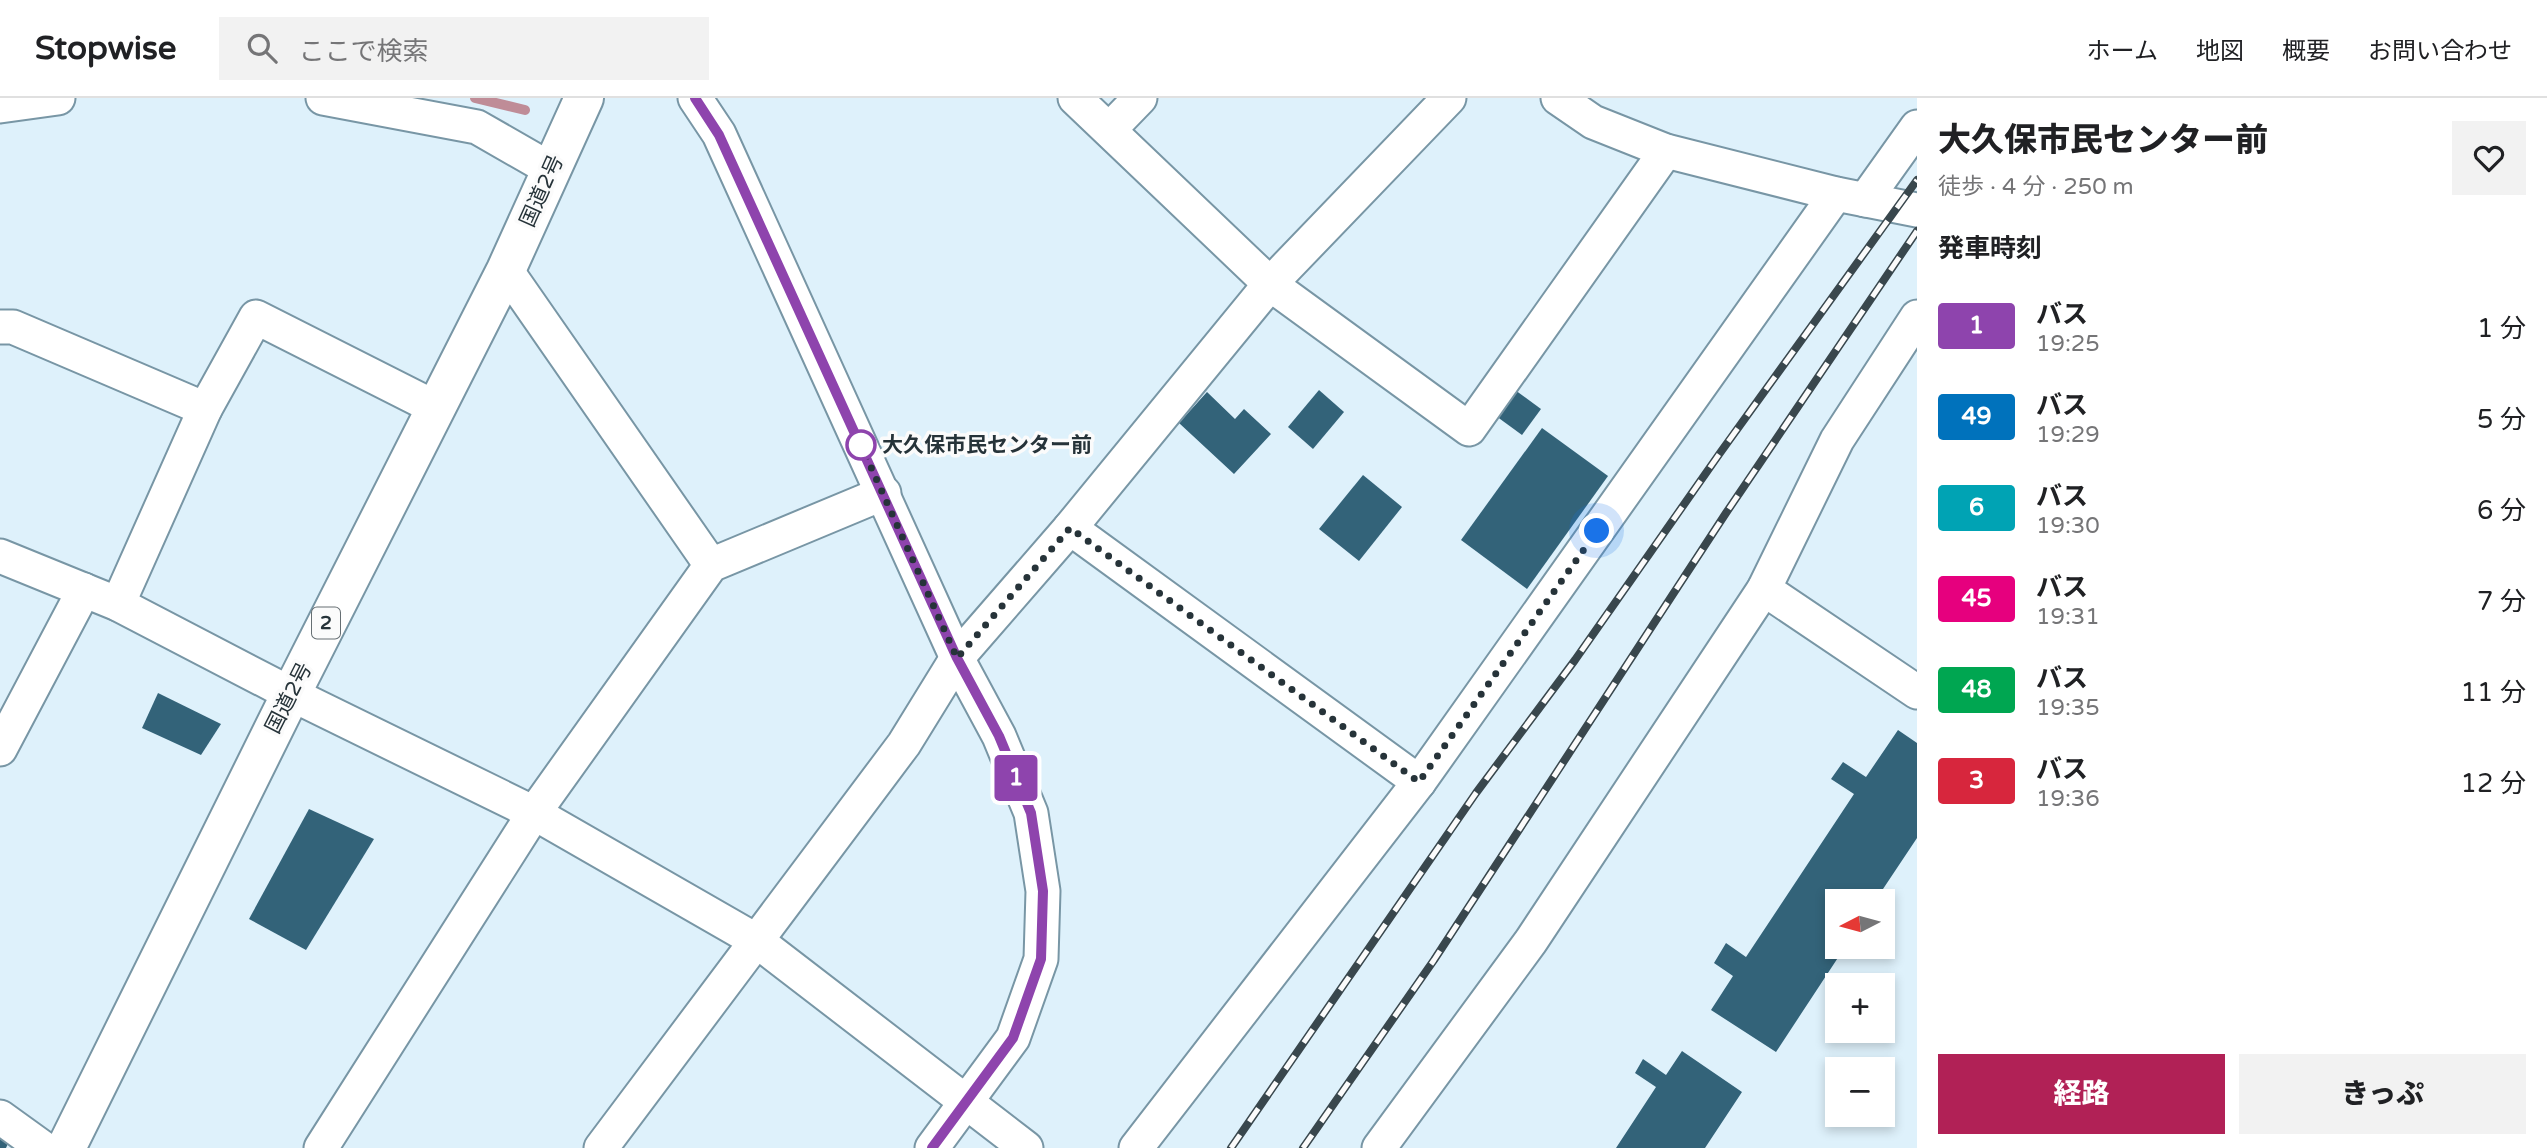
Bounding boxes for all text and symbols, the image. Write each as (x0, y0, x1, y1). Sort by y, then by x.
search box (219, 17, 709, 80)
text: Stopwise (35, 29, 177, 68)
icon: search (243, 29, 281, 67)
text: ここで検索 (299, 36, 429, 67)
text: ホーム (2087, 37, 2158, 66)
text: 地図 (2196, 37, 2244, 66)
text: 概要 (2282, 37, 2330, 66)
text: お問い合わせ (2368, 37, 2512, 66)
text: 大久保市民センター前 (1938, 121, 2268, 160)
button: heart (2452, 121, 2526, 195)
street label: 国道2号 (515, 151, 569, 231)
text: 徒歩 · 4 分 · 250 m (1938, 173, 2134, 201)
text: 発車時刻 (1938, 233, 2042, 264)
text: バス (2036, 299, 2088, 330)
text: 1 (1969, 311, 1984, 340)
text: 1 分 (2477, 313, 2526, 344)
text: 19:25 (2036, 330, 2100, 358)
text: バス (2036, 390, 2088, 421)
text: 49 (1961, 402, 1992, 431)
text: 5 分 (2477, 404, 2526, 435)
text: 19:29 (2036, 421, 2100, 449)
marker: 大久保市民センター前 (846, 430, 876, 460)
place label: 大久保市民センター前 (882, 433, 1092, 458)
text: バス (2036, 481, 2088, 512)
text: 6 (1969, 493, 1984, 522)
text: 6 分 (2477, 495, 2526, 526)
text: 19:30 (2036, 512, 2100, 540)
your location (1579, 513, 1614, 548)
text: バス (2036, 572, 2088, 603)
text: 45 (1961, 584, 1992, 613)
text: 7 分 (2477, 586, 2526, 617)
text: 19:31 (2036, 603, 2100, 631)
road number: 2 (312, 608, 340, 638)
street label: 国道2号 (261, 658, 317, 738)
text: バス (2036, 663, 2088, 694)
text: 48 (1961, 675, 1992, 704)
text: 11 分 (2461, 677, 2526, 708)
text: 19:35 (2036, 694, 2100, 722)
text: バス (2036, 754, 2088, 785)
line badge: 1 (993, 755, 1039, 801)
text: 1 (1008, 763, 1024, 792)
text: 3 (1969, 766, 1984, 795)
text: 12 分 (2461, 768, 2526, 799)
text: 19:36 (2036, 785, 2100, 813)
north arrow (1825, 889, 1895, 959)
map controls (1825, 889, 1895, 1127)
button: + (1825, 973, 1895, 1043)
button: 経路 (1938, 1054, 2225, 1134)
button: きっぷ (2239, 1054, 2526, 1134)
button: − (1825, 1057, 1895, 1127)

